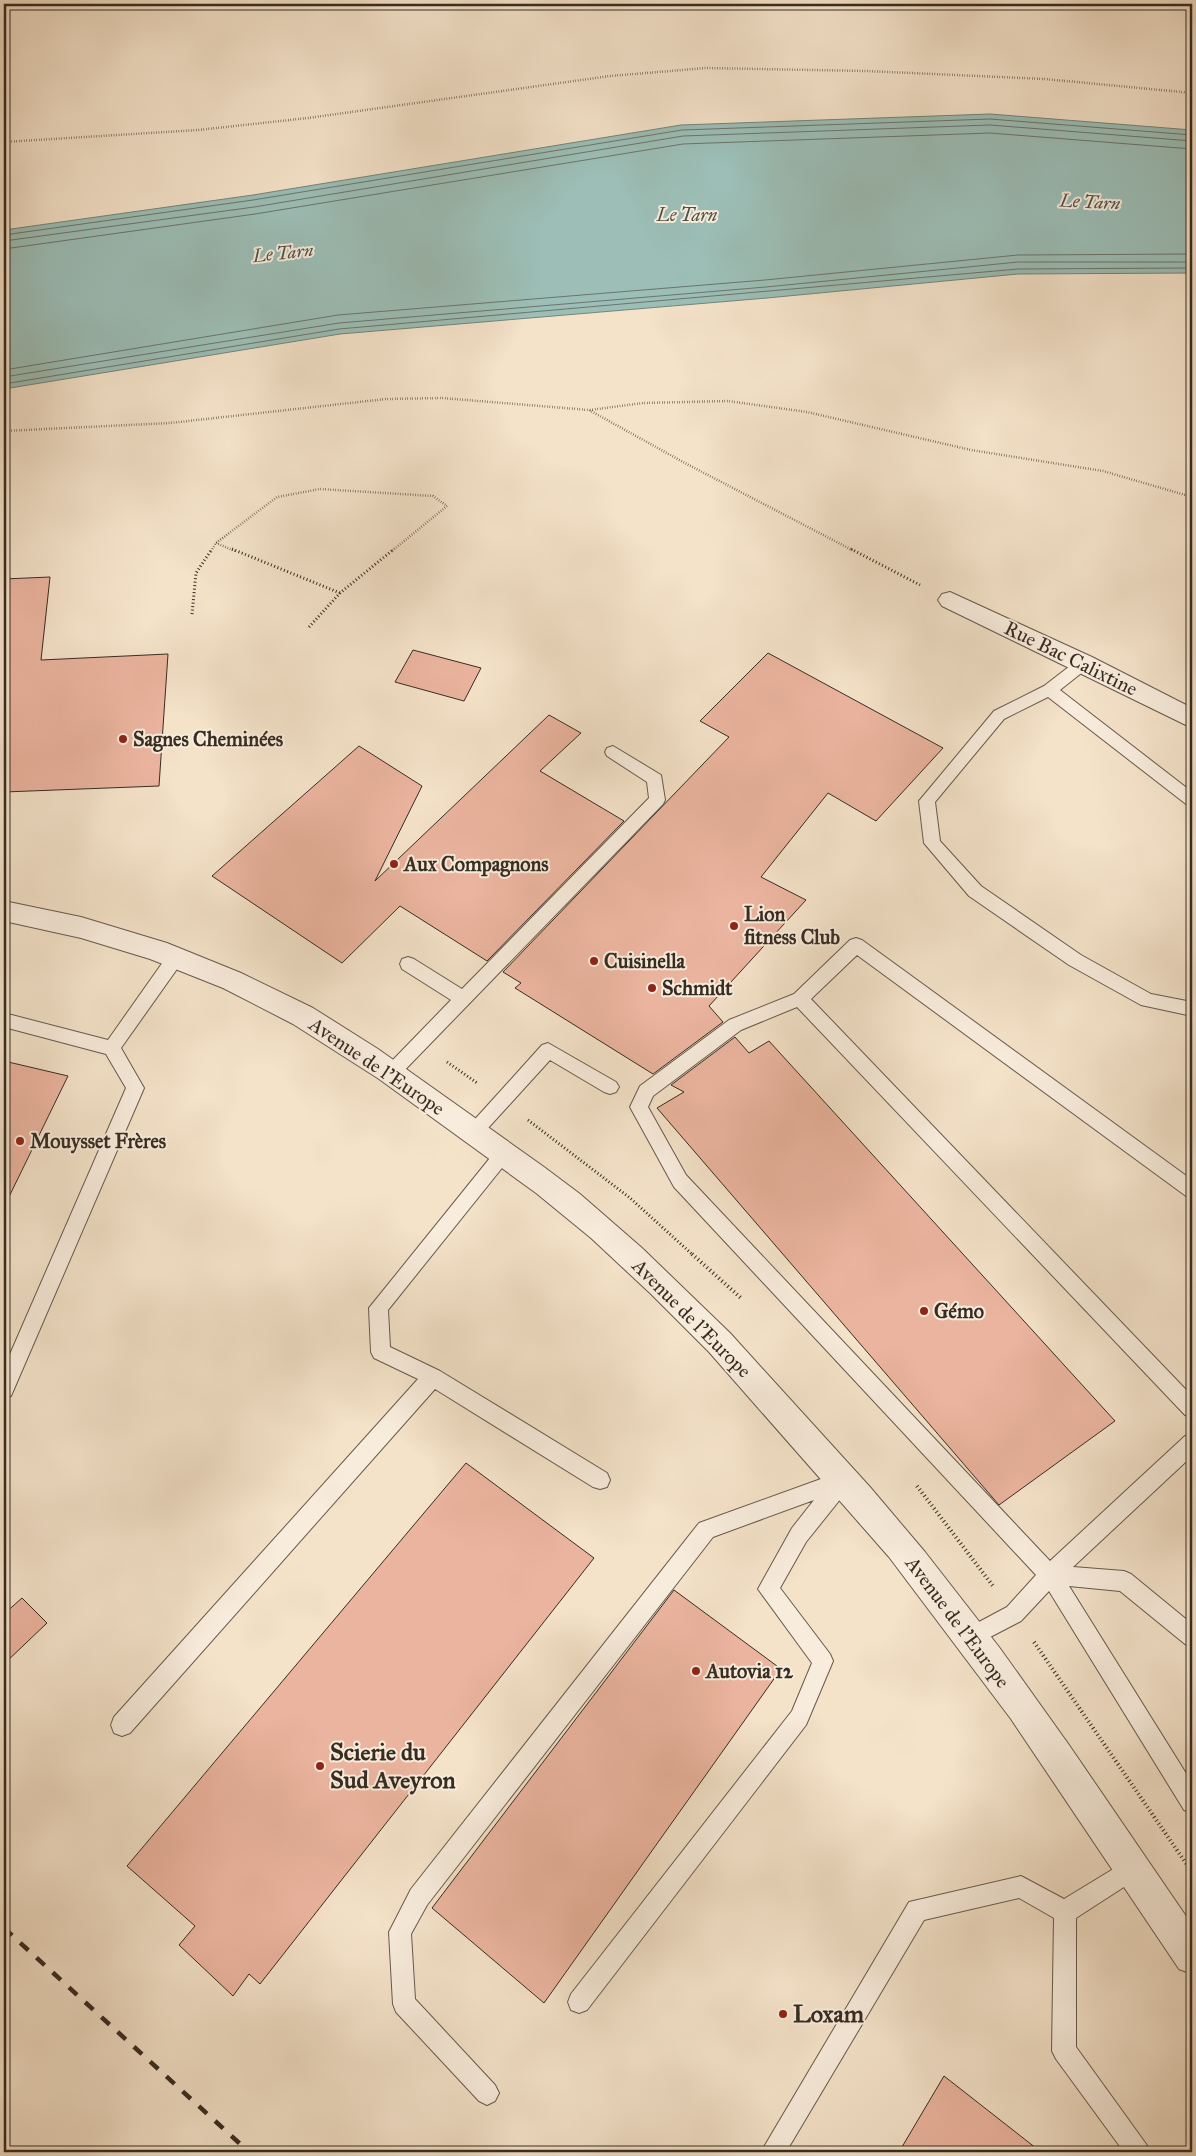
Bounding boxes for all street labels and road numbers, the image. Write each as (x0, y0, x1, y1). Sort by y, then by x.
street label: Rue Bac Calixtine (1000, 615, 1142, 701)
street label: Avenue de l'Europe (304, 1011, 449, 1120)
street label: Avenue de l'Europe (627, 1253, 756, 1382)
street label: Avenue de l'Europe (900, 1551, 1015, 1692)

